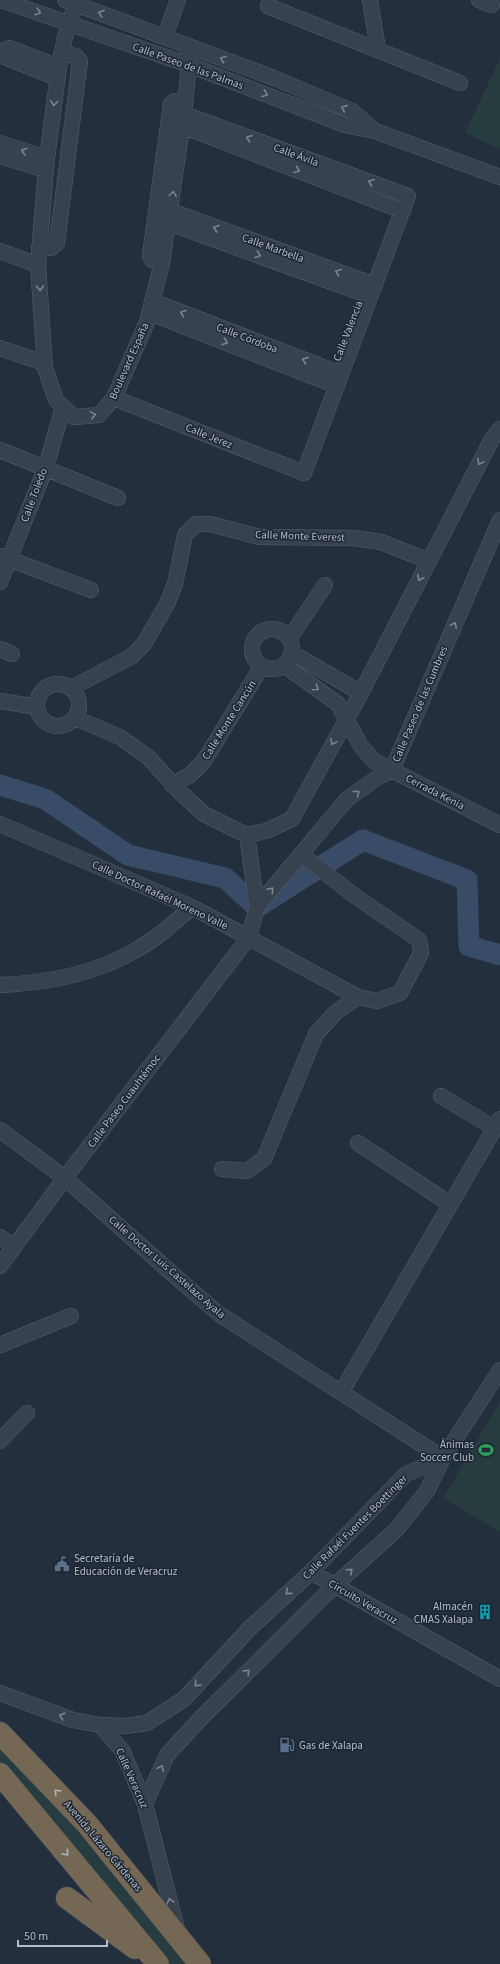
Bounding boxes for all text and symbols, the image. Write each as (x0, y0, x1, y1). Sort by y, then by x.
one-way arrow (34, 8, 41, 16)
one-way arrow (98, 10, 105, 18)
street label: Calle Paseo de las Palmas (130, 39, 246, 93)
one-way arrow (220, 56, 227, 64)
one-way arrow (262, 90, 269, 98)
one-way arrow (50, 100, 59, 106)
one-way arrow (340, 104, 347, 112)
one-way arrow (246, 134, 253, 142)
street label: Calle Ávila (271, 140, 321, 170)
one-way arrow (20, 147, 27, 156)
one-way arrow (294, 166, 301, 174)
one-way arrow (368, 179, 375, 187)
one-way arrow (168, 191, 177, 197)
one-way arrow (212, 224, 219, 232)
street label: Calle Marbella (240, 230, 306, 266)
one-way arrow (255, 251, 262, 259)
one-way arrow (335, 268, 342, 276)
one-way arrow (35, 285, 44, 291)
street label: Calle Valencia (330, 299, 366, 363)
one-way arrow (180, 310, 187, 318)
street label: Calle Córdoba (214, 319, 280, 357)
street label: Boulevard España (105, 320, 153, 402)
one-way arrow (222, 338, 229, 346)
one-way arrow (301, 357, 309, 365)
one-way arrow (90, 411, 96, 420)
street label: Calle Jerez (183, 420, 235, 452)
one-way arrow (477, 458, 484, 465)
street label: Calle Toledo (17, 466, 51, 524)
street label: Calle Monte Everest (255, 527, 345, 545)
one-way arrow (418, 574, 425, 581)
one-way arrow (449, 621, 457, 629)
street label: Calle Paseo de las Cumbres (389, 643, 451, 764)
street label: Calle Monte Cancún (198, 677, 260, 763)
one-way arrow (311, 683, 318, 690)
one-way arrow (330, 738, 338, 745)
street label: Cerrada Kenia (403, 771, 467, 813)
one-way arrow (352, 791, 359, 798)
street label: Calle Doctor Rafaél Moreno Valle (90, 857, 231, 933)
one-way arrow (267, 888, 274, 895)
street label: Calle Paseo Cuauhtémoc (84, 1051, 164, 1151)
street label: Calle Doctor Luis Castelazo Ayala (105, 1212, 229, 1322)
place label: Ánimas Soccer Club (420, 1437, 474, 1465)
sports icon: Ánimas Soccer Club (477, 1441, 495, 1459)
street label: Calle Rafaél Fuentes Boettinger (299, 1471, 411, 1583)
place label: Secretaría de Educación de Veracruz (74, 1551, 178, 1579)
public building icon: Secretaría de Educación de Veracruz (53, 1555, 71, 1573)
one-way arrow (345, 1568, 353, 1576)
street label: Circuito Veracruz (326, 1576, 401, 1628)
one-way arrow (285, 1587, 293, 1594)
place label: Almacén CMAS Xalapa (414, 1599, 473, 1627)
building icon: Almacén CMAS Xalapa (476, 1603, 494, 1621)
one-way arrow (242, 1669, 250, 1677)
one-way arrow (195, 1680, 202, 1687)
one-way arrow (59, 1712, 66, 1721)
fuel station icon: Gas de Xalapa (278, 1736, 296, 1754)
place label: Gas de Xalapa (299, 1738, 363, 1753)
street label: Calle Veracruz (112, 1745, 152, 1811)
one-way arrow (156, 1765, 164, 1773)
one-way arrow (54, 1789, 62, 1797)
street label: Avenida Lázaro Cárdenas (60, 1797, 146, 1895)
one-way arrow (62, 1849, 69, 1856)
one-way arrow (166, 1898, 175, 1905)
scale bar (18, 1922, 107, 1948)
text: 50 m (24, 1928, 48, 1945)

